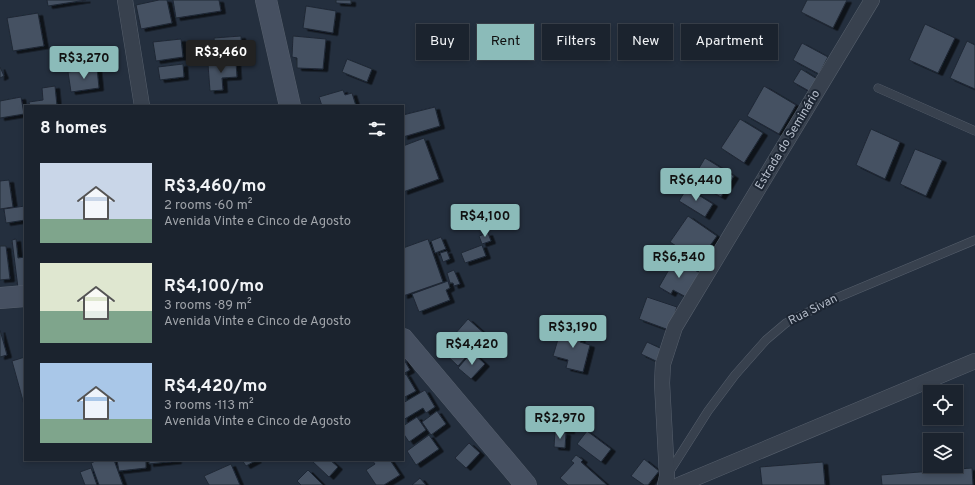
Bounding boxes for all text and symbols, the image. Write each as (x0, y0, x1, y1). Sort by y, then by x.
chip: Buy (416, 24, 469, 60)
chip: Rent (477, 24, 534, 60)
chip: Filters (542, 24, 610, 60)
chip: New (618, 24, 673, 60)
chip: Apartment (681, 24, 778, 60)
pin: R$3,460 (184, 40, 258, 74)
text: R$3,460 (195, 45, 247, 61)
pin: R$3,270 (47, 46, 121, 80)
text: R$3,270 (59, 51, 109, 67)
street label: Estrada do Seminário (752, 87, 824, 193)
text: 8 homes (40, 118, 107, 140)
icon: filters (366, 118, 388, 140)
pin: R$6,440 (659, 168, 733, 202)
text: R$6,440 (669, 173, 723, 189)
text: R$3,460/mo (164, 176, 266, 198)
icon: home (72, 179, 120, 227)
text: 2 rooms · 60 m² (164, 198, 253, 214)
pin: R$4,100 (448, 204, 522, 238)
text: R$4,100 (460, 209, 510, 225)
text: Avenida Vinte e Cinco de Agosto (164, 214, 351, 230)
pin: R$6,540 (642, 245, 716, 279)
text: R$6,540 (652, 250, 706, 266)
text: R$4,100/mo (164, 276, 264, 298)
icon: home (72, 279, 120, 327)
street label: Rua Sivan (786, 291, 840, 329)
text: 3 rooms · 89 m² (164, 298, 252, 314)
text: Avenida Vinte e Cinco de Agosto (164, 314, 351, 330)
pin: R$3,190 (536, 315, 610, 349)
text: R$3,190 (548, 320, 598, 336)
pin: R$4,420 (435, 332, 509, 366)
text: R$4,420 (445, 337, 499, 353)
text: R$4,420/mo (164, 376, 267, 398)
icon: home (72, 379, 120, 427)
map controls (923, 385, 963, 473)
button: locate (923, 385, 963, 425)
text: 3 rooms · 113 m² (164, 398, 254, 414)
pin: R$2,970 (523, 406, 597, 440)
text: R$2,970 (534, 411, 586, 427)
text: Avenida Vinte e Cinco de Agosto (164, 414, 351, 430)
button: layers (923, 433, 963, 473)

